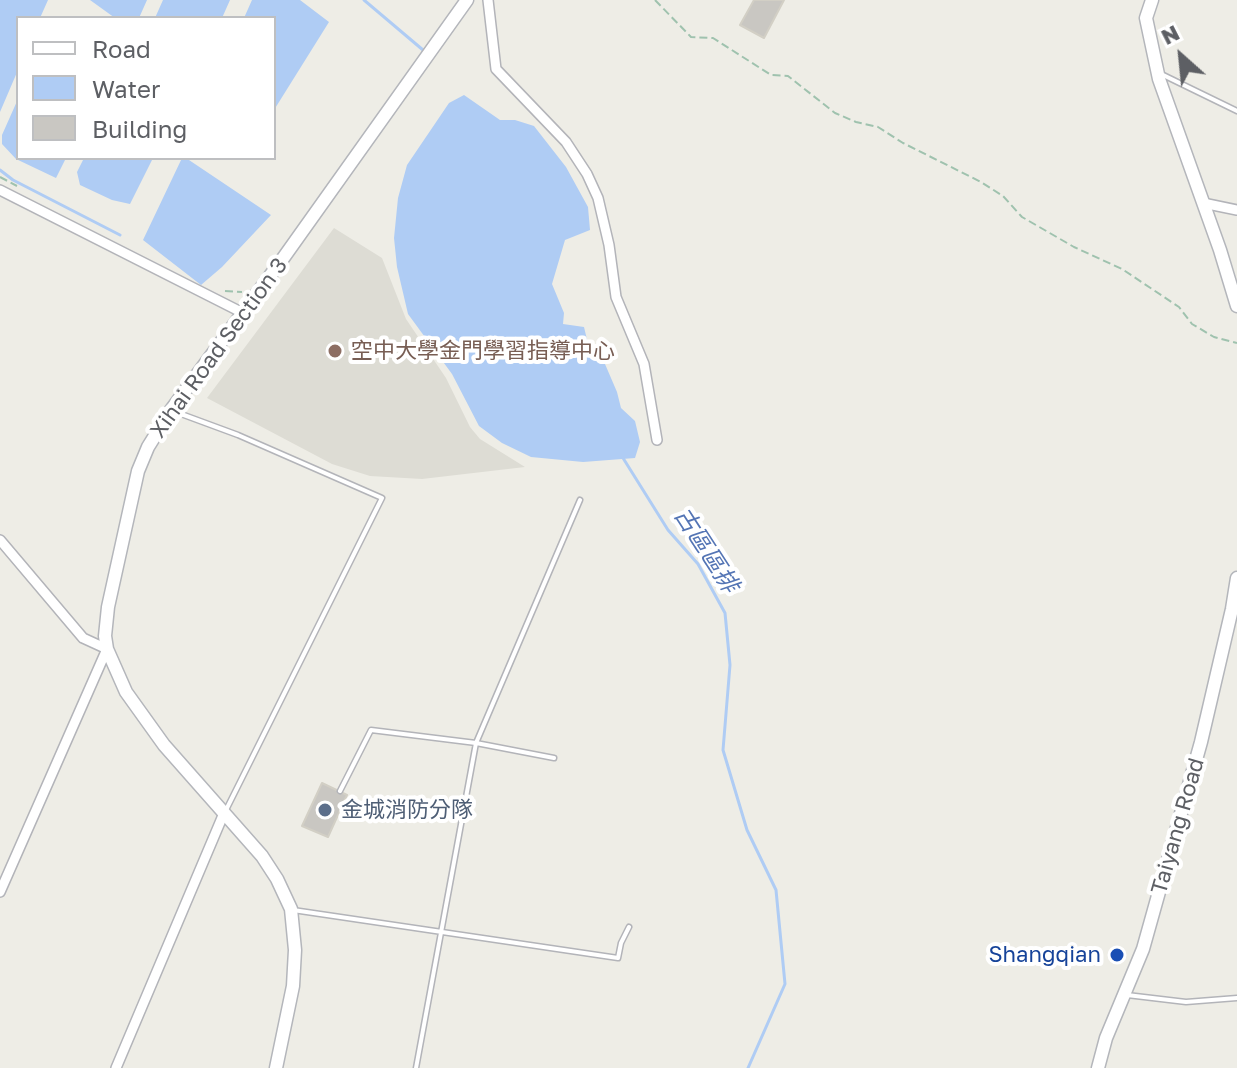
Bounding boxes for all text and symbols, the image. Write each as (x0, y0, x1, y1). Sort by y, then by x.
legend (16, 16, 276, 160)
north arrow (1141, 16, 1221, 96)
text: N (1156, 18, 1183, 50)
text: Road (92, 34, 151, 63)
text: Water (92, 74, 160, 103)
text: Building (92, 114, 187, 143)
street label: Xihai Road Section 3 (145, 253, 293, 443)
place label: 空中大學金門學習指導中心 (351, 338, 615, 364)
marker: 空中大學金門學習指導中心 (326, 342, 344, 360)
water label: 古區區排 (668, 502, 744, 598)
street label: Taiyang Road (1146, 755, 1210, 897)
place label: 金城消防分隊 (341, 797, 473, 823)
marker: 金城消防分隊 (316, 801, 334, 819)
place label: Shangqian (989, 942, 1101, 968)
marker: Shangqian (1108, 946, 1126, 964)

